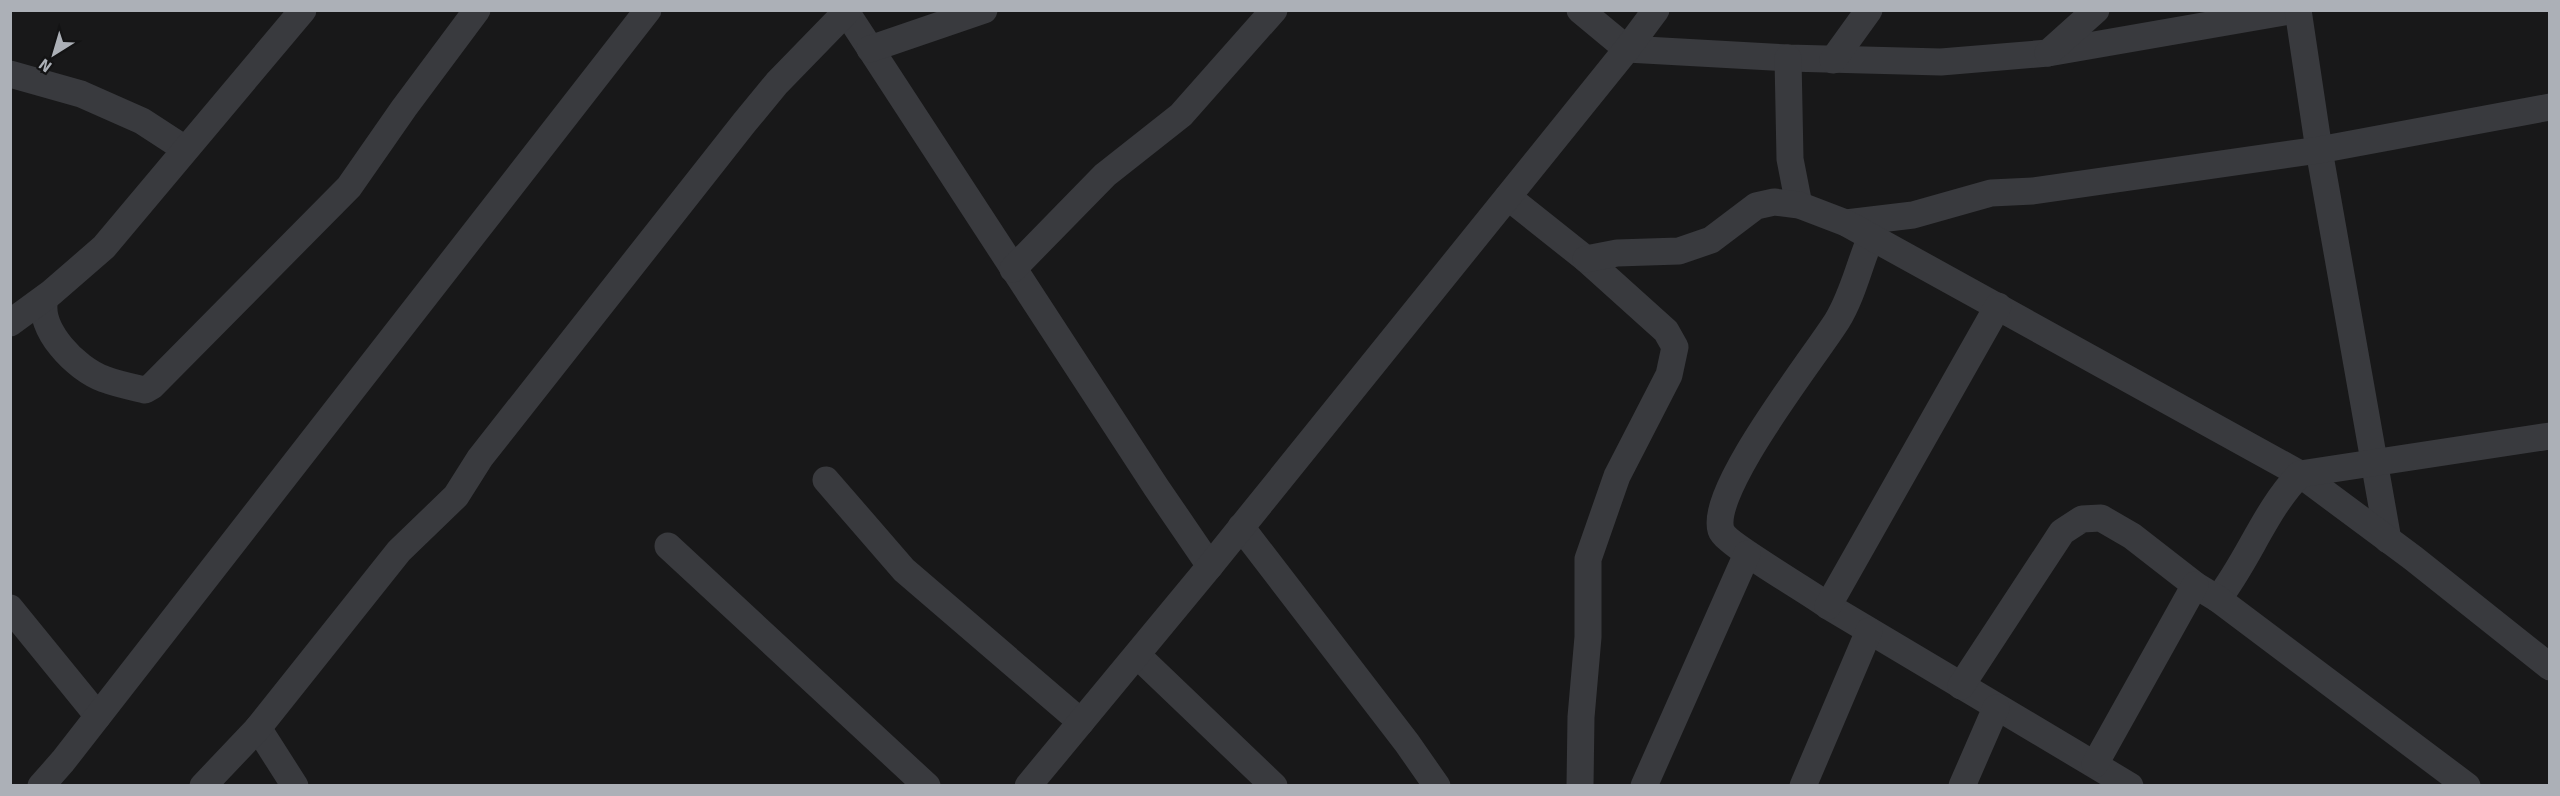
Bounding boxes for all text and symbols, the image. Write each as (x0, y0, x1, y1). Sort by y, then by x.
north arrow (24, 24, 84, 84)
text: N (35, 54, 56, 77)

